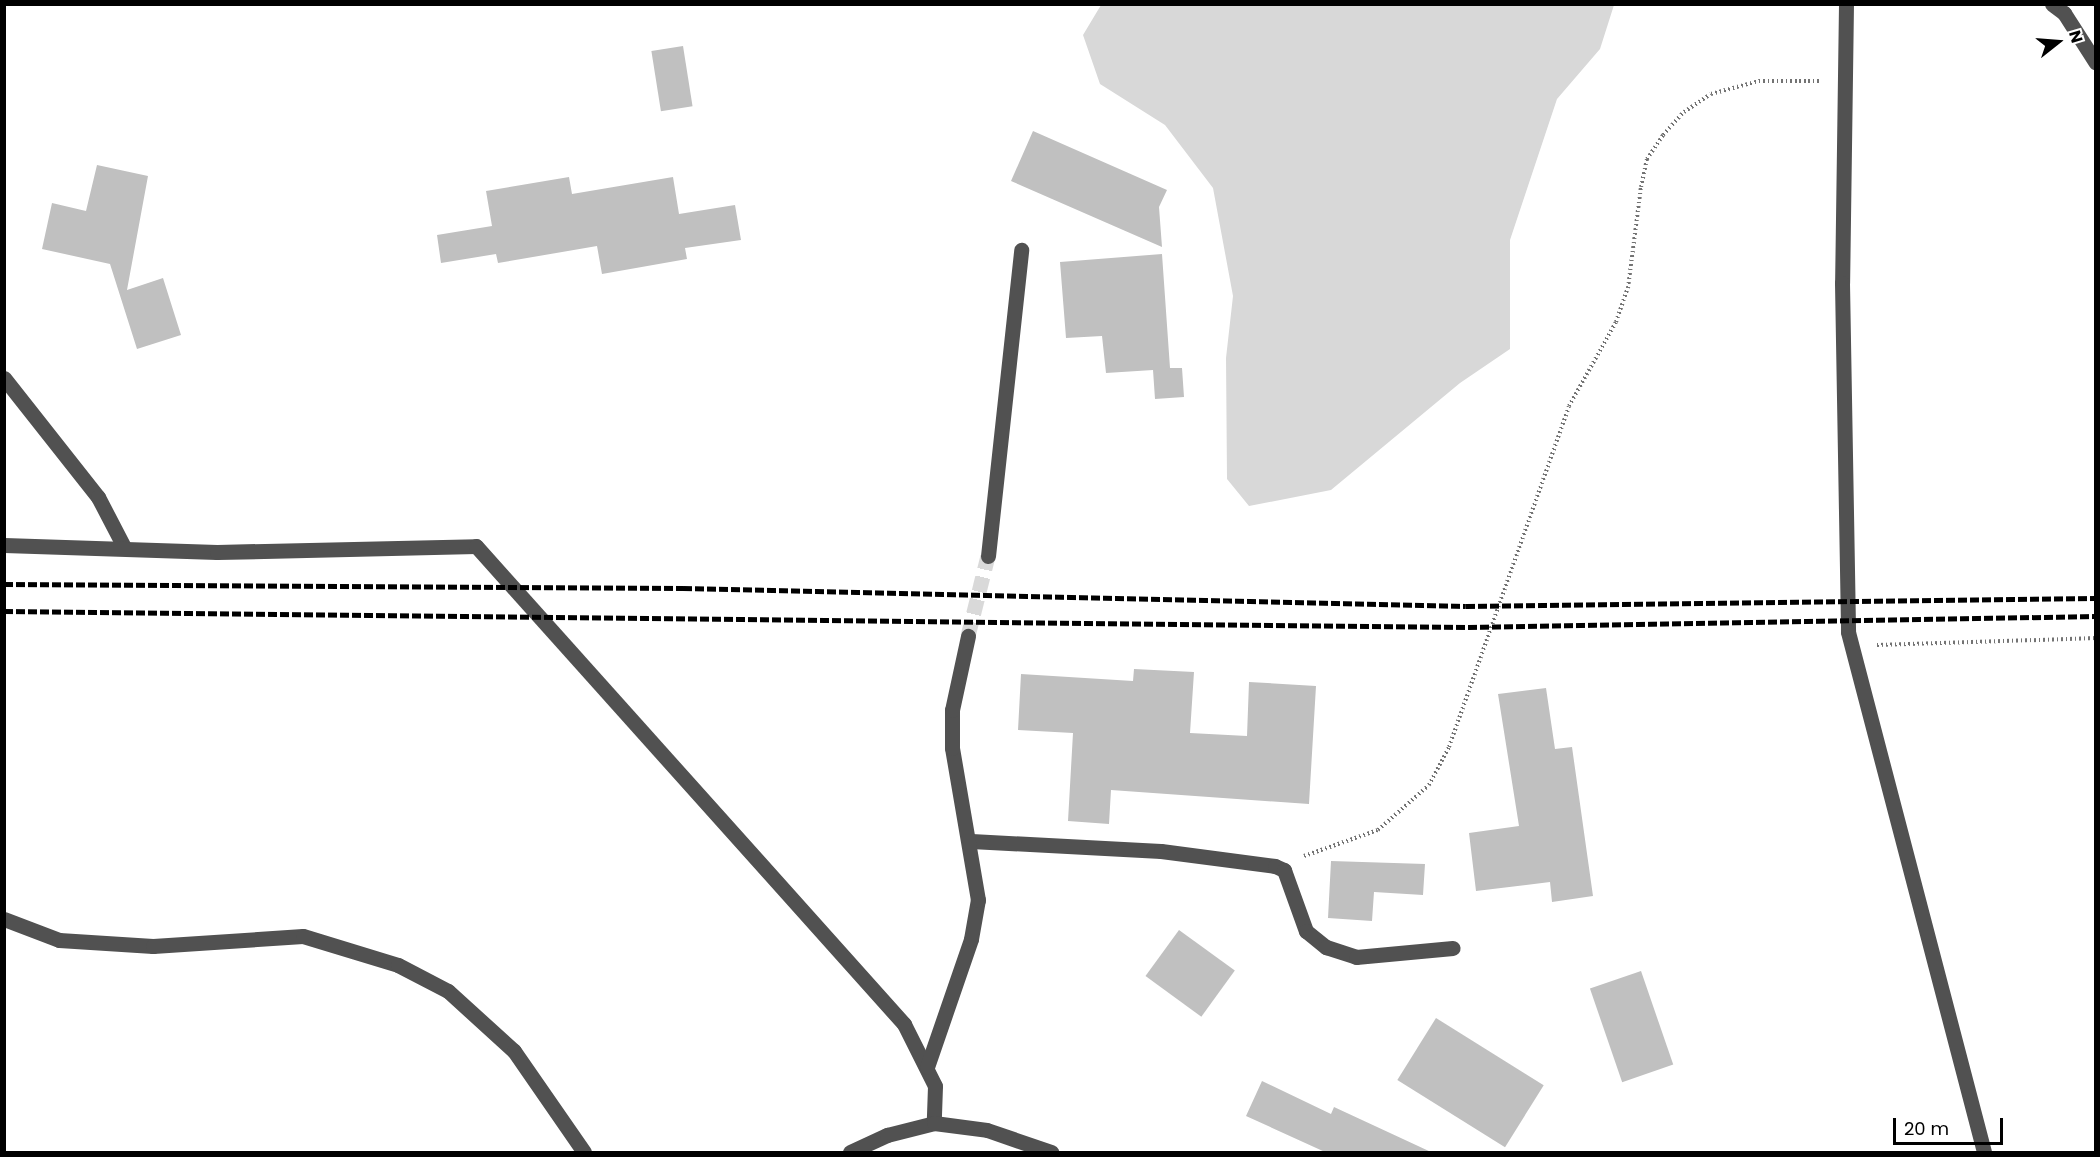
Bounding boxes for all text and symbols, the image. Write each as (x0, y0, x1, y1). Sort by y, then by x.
north arrow (2028, 12, 2088, 72)
text: N (2063, 27, 2088, 46)
scale bar (1896, 1106, 2006, 1144)
text: 20 m (1904, 1116, 1949, 1141)

